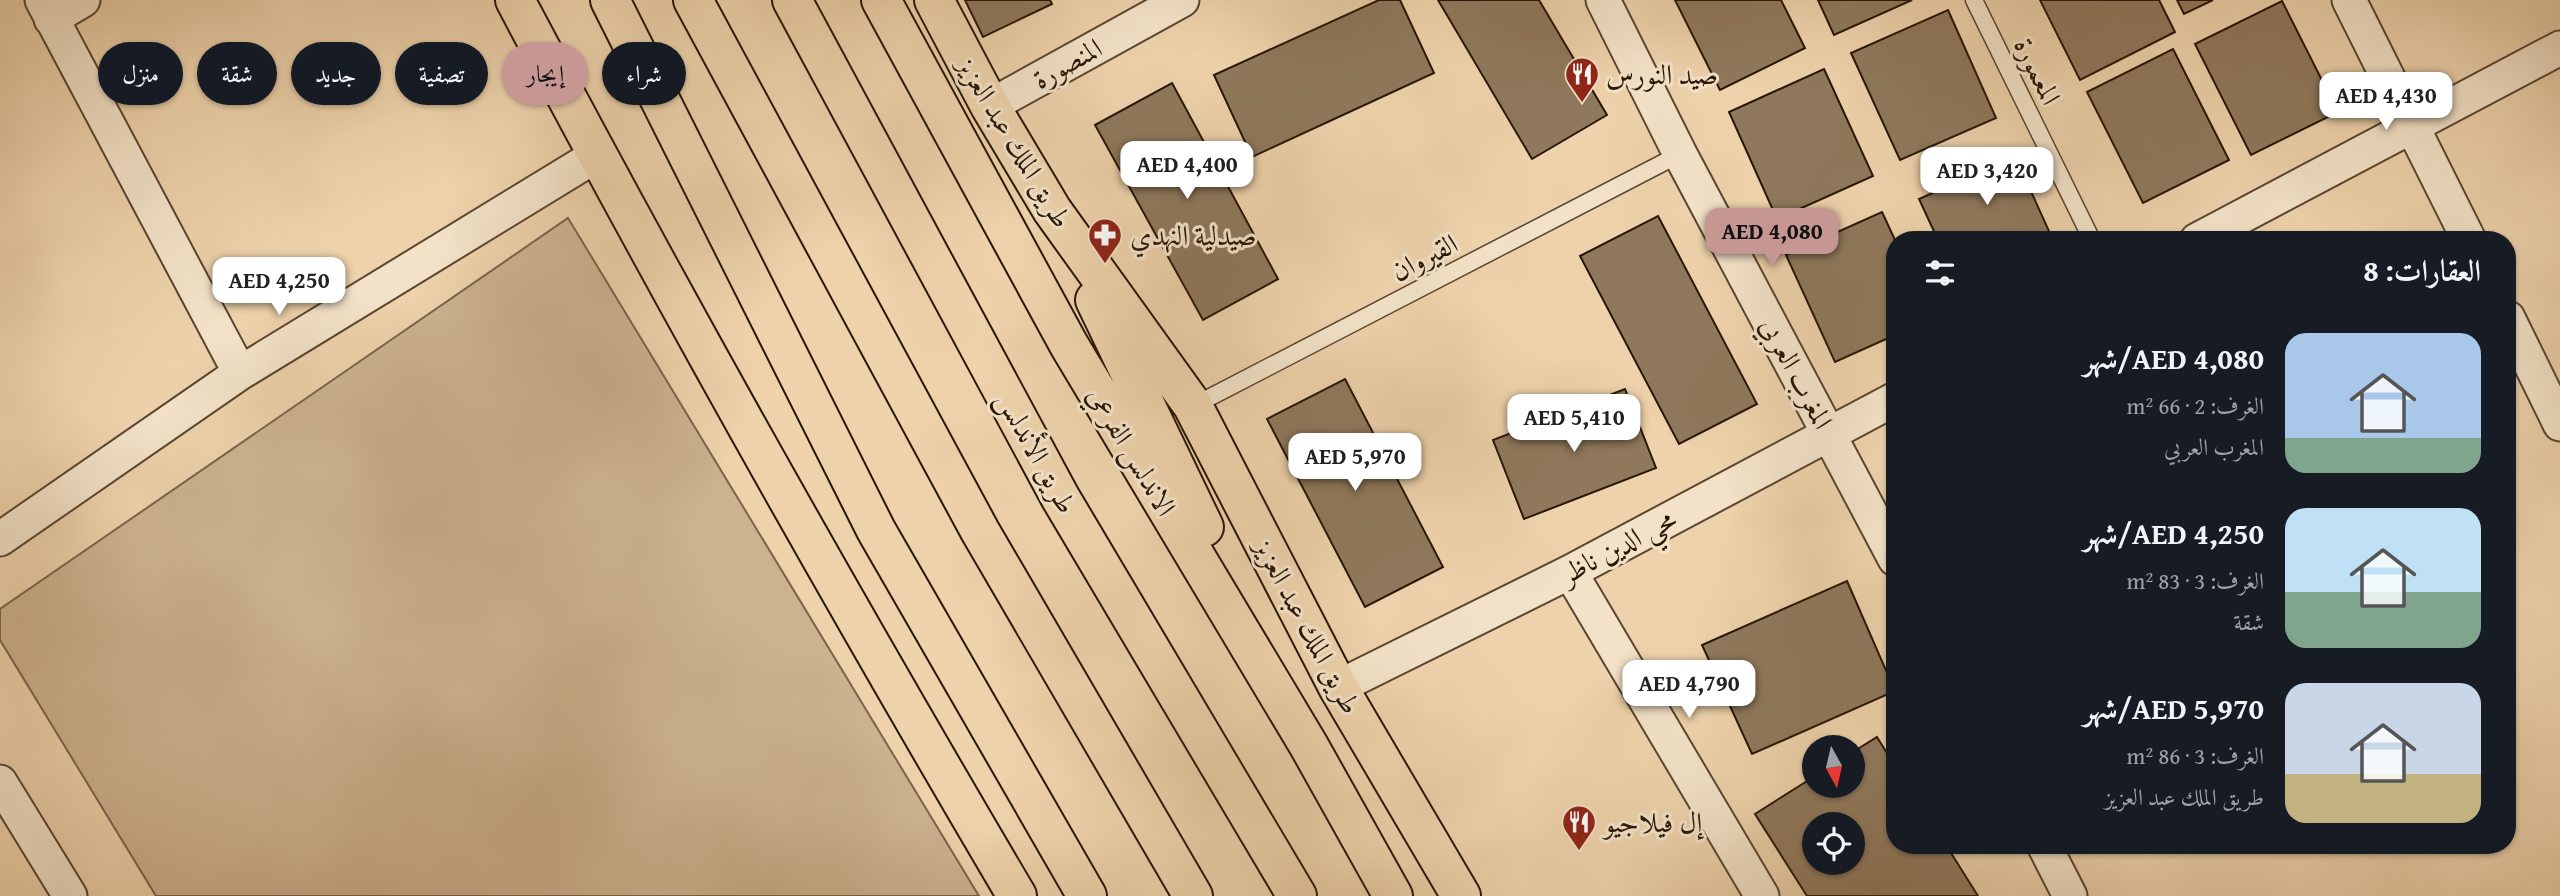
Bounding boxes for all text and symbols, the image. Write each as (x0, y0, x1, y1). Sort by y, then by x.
street label: المنصورة (1024, 27, 1109, 98)
street label: المعمورة (2005, 30, 2072, 111)
chip: منزل (98, 42, 183, 105)
chip: شقة (197, 42, 277, 105)
chip: جديد (291, 42, 381, 105)
chip: تصفية (395, 42, 488, 105)
chip: إيجار (502, 42, 588, 105)
chip: شراء (602, 42, 686, 105)
street label: طريق الملك عبد العزيز (946, 46, 1083, 235)
place label: صيد النورس (1606, 53, 1718, 94)
restaurant icon: صيد النورس (1563, 55, 1601, 104)
pin: AED 4,430 (2306, 72, 2466, 132)
text: AED 4,430 (2335, 78, 2437, 111)
pin: AED 4,400 (1107, 142, 1267, 201)
text: AED 4,400 (1136, 147, 1238, 180)
pin: AED 3,420 (1907, 148, 2067, 207)
text: AED 3,420 (1936, 153, 2038, 186)
pin: AED 4,080 (1692, 208, 1852, 268)
place label: صيدلية النهدي (1130, 214, 1256, 258)
text: AED 4,080 (1721, 214, 1823, 247)
pharmacy icon: صيدلية النهدي (1086, 216, 1124, 265)
street label: القيروان (1383, 222, 1464, 291)
text: العقارات: 8 (2363, 248, 2481, 292)
icon: filters (1921, 254, 1959, 292)
pin: AED 4,250 (199, 258, 359, 317)
text: AED 4,250 (228, 263, 330, 296)
street label: المغرب العربي (1748, 309, 1844, 438)
text: AED 4,080/شهر (2083, 336, 2264, 380)
icon: home (2341, 361, 2425, 445)
street label: الاندلس الفرعي (1075, 378, 1187, 525)
street label: طريق الأندلس (987, 383, 1088, 521)
text: الغرف: 2 · 66 m² (2127, 389, 2264, 422)
pin: AED 5,410 (1494, 394, 1654, 454)
text: AED 5,410 (1523, 400, 1625, 433)
text: المغرب العربي (2164, 430, 2264, 463)
pin: AED 5,970 (1275, 434, 1435, 493)
text: AED 5,970 (1304, 439, 1406, 472)
street label: محي الدين ناظر (1550, 498, 1687, 601)
text: AED 4,250/شهر (2083, 511, 2264, 555)
street label: طريق الملك عبد العزيز (1243, 528, 1372, 721)
icon: home (2341, 536, 2425, 620)
text: الغرف: 3 · 83 m² (2127, 564, 2264, 597)
text: شقة (2234, 605, 2264, 638)
pin: AED 4,790 (1609, 660, 1769, 720)
text: AED 4,790 (1638, 666, 1740, 699)
text: AED 5,970/شهر (2083, 686, 2264, 730)
icon: home (2341, 711, 2425, 795)
north arrow (1802, 735, 1866, 798)
map controls (1802, 735, 1865, 875)
text: الغرف: 3 · 86 m² (2127, 739, 2264, 772)
text: طريق الملك عبد العزيز (2105, 780, 2264, 813)
place label: إل فيلاجيو (1601, 801, 1704, 842)
restaurant icon: إل فيلاجيو (1560, 803, 1598, 852)
button: locate (1802, 812, 1865, 875)

